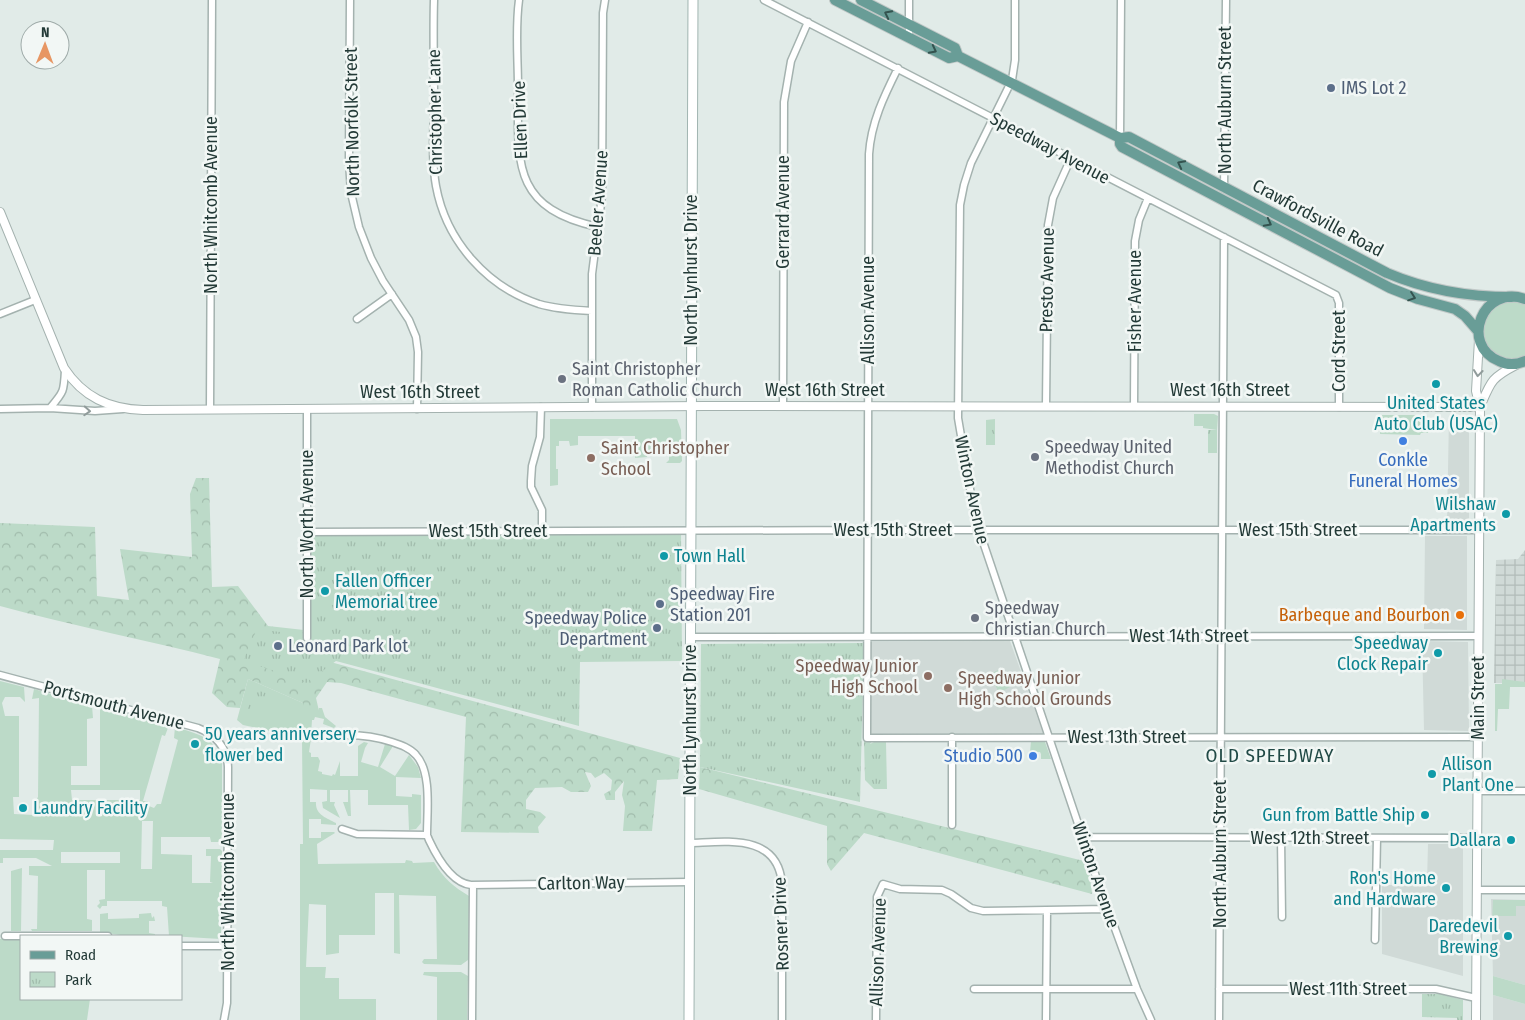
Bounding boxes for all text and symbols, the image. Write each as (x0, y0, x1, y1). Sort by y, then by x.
one-way arrow (884, 10, 893, 20)
north arrow (20, 20, 70, 70)
text: N (41, 24, 50, 41)
street label: North Auburn Street (1214, 26, 1236, 174)
one-way arrow (928, 44, 937, 54)
street label: North Norfolk Street (340, 47, 364, 197)
street label: Christopher Lane (423, 49, 447, 175)
place label: IMS Lot 2 (1341, 77, 1407, 99)
street label: Ellen Drive (508, 80, 532, 160)
marker: IMS Lot 2 (1325, 82, 1337, 94)
street label: Speedway Avenue (986, 107, 1114, 189)
street label: North Whitcomb Avenue (200, 116, 222, 294)
street label: Beeler Avenue (583, 149, 613, 257)
street label: Gerrard Avenue (772, 155, 794, 269)
one-way arrow (1177, 160, 1186, 170)
street label: Crawfordsville Road (1249, 174, 1387, 262)
street label: North Lynhurst Drive (680, 194, 702, 346)
one-way arrow (1263, 217, 1272, 227)
street label: Presto Avenue (1035, 227, 1059, 333)
street label: Fisher Avenue (1124, 250, 1146, 352)
street label: Allison Avenue (857, 256, 879, 364)
one-way arrow (1408, 291, 1416, 301)
street label: Cord Street (1328, 310, 1350, 392)
place label: Saint Christopher Roman Catholic Church (572, 358, 742, 401)
one-way arrow (1472, 370, 1483, 378)
marker: Saint Christopher Roman Catholic Church (556, 373, 568, 385)
marker: United States Auto Club (USAC) (1430, 378, 1442, 390)
street label: West 16th Street (765, 379, 885, 401)
street label: West 16th Street (1170, 379, 1290, 401)
street label: West 16th Street (360, 381, 480, 403)
place label: United States Auto Club (USAC) (1374, 392, 1498, 435)
one-way arrow (83, 405, 91, 416)
street label: Winton Avenue (950, 434, 994, 546)
marker: Conkle Funeral Homes (1397, 435, 1409, 447)
place label: Speedway United Methodist Church (1045, 436, 1174, 479)
place label: Saint Christopher School (601, 437, 730, 480)
street label: North Worth Avenue (296, 449, 318, 599)
place label: Conkle Funeral Homes (1348, 449, 1458, 492)
marker: Speedway United Methodist Church (1029, 451, 1041, 463)
marker: Saint Christopher School (585, 452, 597, 464)
place label: Wilshaw Apartments (1410, 493, 1496, 536)
marker: Wilshaw Apartments (1500, 508, 1512, 520)
street label: West 15th Street (833, 519, 953, 541)
street label: West 15th Street (1238, 519, 1358, 541)
street label: West 15th Street (428, 520, 548, 542)
place label: Town Hall (674, 545, 746, 567)
marker: Town Hall (658, 550, 670, 562)
place label: Fallen Officer Memorial tree (335, 570, 438, 613)
place label: Speedway Fire Station 201 (670, 583, 775, 626)
marker: Fallen Officer Memorial tree (319, 585, 331, 597)
place label: Speedway Christian Church (985, 597, 1106, 640)
marker: Speedway Fire Station 201 (654, 598, 666, 610)
place label: Barbeque and Bourbon (1279, 604, 1450, 626)
place label: Speedway Police Department (525, 607, 647, 650)
marker: Barbeque and Bourbon (1454, 609, 1466, 621)
marker: Speedway Christian Church (969, 612, 981, 624)
marker: Speedway Police Department (651, 622, 663, 634)
street label: West 14th Street (1129, 625, 1249, 647)
place label: Speedway Clock Repair (1337, 632, 1429, 675)
place label: Leonard Park lot (288, 635, 408, 657)
marker: Leonard Park lot (272, 640, 284, 652)
street label: North Lynhurst Drive (679, 644, 701, 796)
marker: Speedway Clock Repair (1432, 647, 1444, 659)
place label: Speedway Junior High School (796, 655, 919, 698)
street label: Main Street (1467, 656, 1489, 740)
place label: Speedway Junior High School Grounds (958, 667, 1112, 710)
marker: Speedway Junior High School (922, 670, 934, 682)
street label: Portsmouth Avenue (41, 676, 187, 734)
marker: Speedway Junior High School Grounds (942, 682, 954, 694)
place label: 50 years anniversery flower bed (205, 723, 356, 766)
street label: West 13th Street (1068, 726, 1187, 748)
marker: 50 years anniversery flower bed (189, 738, 201, 750)
district label: OLD SPEEDWAY (1206, 744, 1334, 767)
place label: Studio 500 (944, 745, 1023, 767)
marker: Studio 500 (1027, 750, 1039, 762)
place label: Allison Plant One (1442, 753, 1514, 796)
marker: Allison Plant One (1426, 768, 1438, 780)
street label: North Auburn Street (1209, 780, 1231, 928)
street label: North Whitcomb Avenue (217, 793, 239, 971)
place label: Laundry Facility (33, 797, 148, 819)
marker: Laundry Facility (17, 802, 29, 814)
place label: Gun from Battle Ship (1262, 804, 1415, 826)
marker: Gun from Battle Ship (1419, 809, 1431, 821)
street label: Winton Avenue (1068, 819, 1124, 931)
street label: West 12th Street (1251, 827, 1370, 849)
place label: Dallara (1449, 829, 1501, 851)
marker: Dallara (1505, 834, 1517, 846)
place label: Ron's Home and Hardware (1334, 867, 1436, 910)
street label: Carlton Way (537, 871, 625, 895)
street label: Rosner Drive (768, 877, 794, 971)
marker: Ron's Home and Hardware (1440, 882, 1452, 894)
street label: Allison Avenue (865, 897, 891, 1007)
place label: Daredevil Brewing (1428, 915, 1499, 958)
marker: Daredevil Brewing (1502, 930, 1514, 942)
legend (20, 935, 182, 1000)
text: Road (65, 946, 96, 964)
text: Park (65, 971, 92, 989)
street label: West 11th Street (1289, 978, 1407, 1000)

